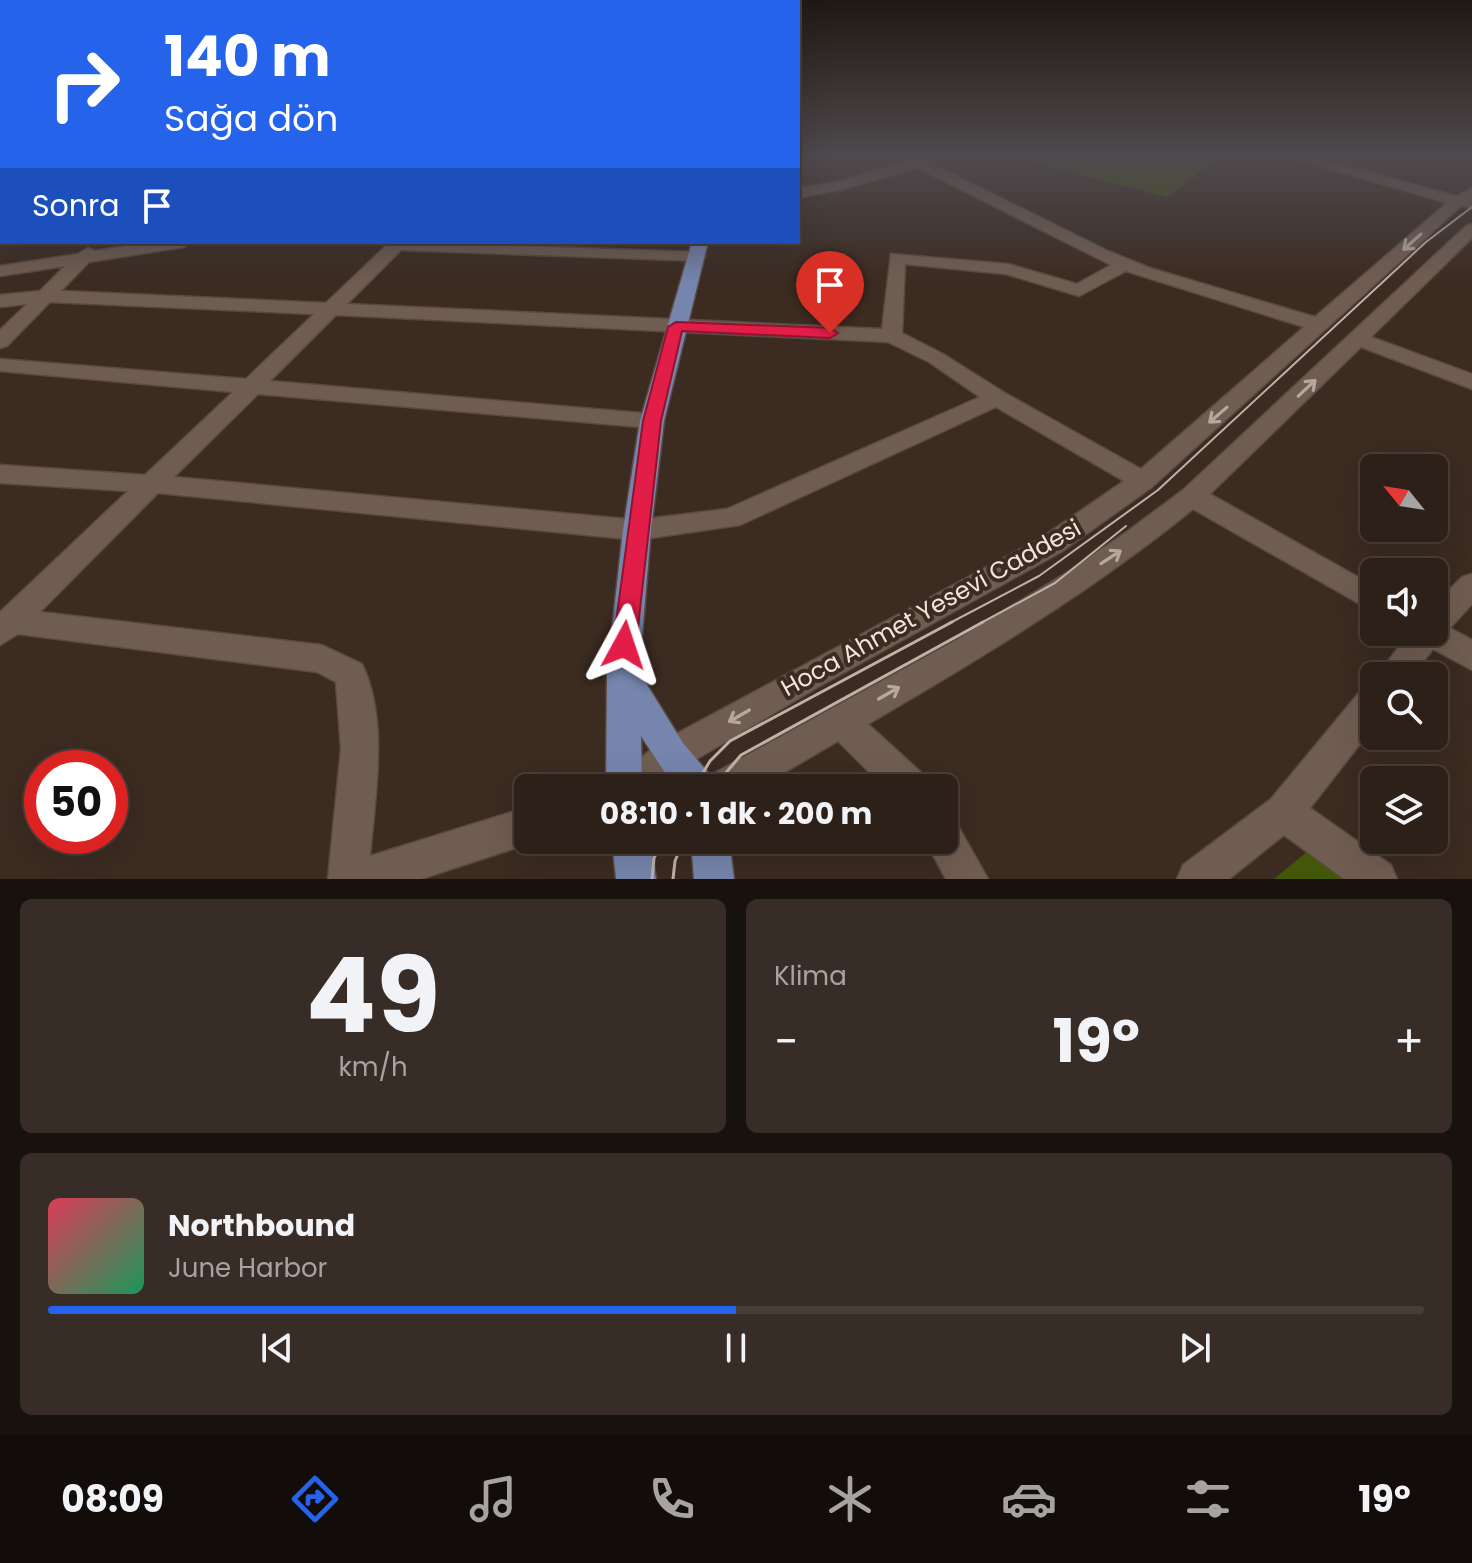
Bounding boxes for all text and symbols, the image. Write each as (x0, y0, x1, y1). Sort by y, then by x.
text: 140 m (164, 17, 331, 96)
icon: right (32, 32, 136, 136)
text: Sağa dön (164, 93, 338, 144)
text: Sonra (32, 184, 119, 227)
icon: arrive (135, 184, 179, 228)
one-way arrow (1402, 233, 1422, 252)
pin (796, 251, 864, 333)
icon: arrive (808, 263, 852, 307)
one-way arrow (1297, 379, 1316, 398)
one-way arrow (1208, 406, 1228, 424)
north arrow (1360, 454, 1448, 542)
map controls (1360, 454, 1448, 854)
street label: Hoca Ahmet Yesevi Caddesi (775, 511, 1087, 704)
one-way arrow (1099, 549, 1121, 566)
button: sound (1360, 558, 1448, 646)
position arrow (582, 603, 666, 687)
button: search (1360, 662, 1448, 750)
one-way arrow (877, 685, 900, 701)
one-way arrow (728, 708, 751, 724)
speed limit sign: 50 (24, 750, 128, 854)
button: layers (1360, 766, 1448, 854)
text: 08:10 · 1 dk · 200 m (600, 792, 872, 835)
text: 49 (306, 923, 440, 1068)
text: Klima (774, 958, 847, 994)
text: 19° (1052, 999, 1140, 1083)
text: − (774, 1011, 798, 1072)
text: + (1394, 1011, 1424, 1072)
text: km/h (338, 1049, 408, 1085)
text: Northbound (168, 1204, 355, 1247)
text: June Harbor (168, 1250, 327, 1286)
icon: previous (255, 1326, 299, 1370)
icon: pause (714, 1326, 758, 1370)
icon: next (1173, 1326, 1217, 1370)
icon: directions (287, 1471, 343, 1527)
icon: music (465, 1471, 521, 1527)
icon: phone (644, 1471, 700, 1527)
icon: climate (822, 1471, 878, 1527)
icon: car (1001, 1471, 1057, 1527)
icon: filters (1180, 1471, 1236, 1527)
text: 08:09 (61, 1474, 164, 1525)
text: 19° (1358, 1474, 1411, 1525)

